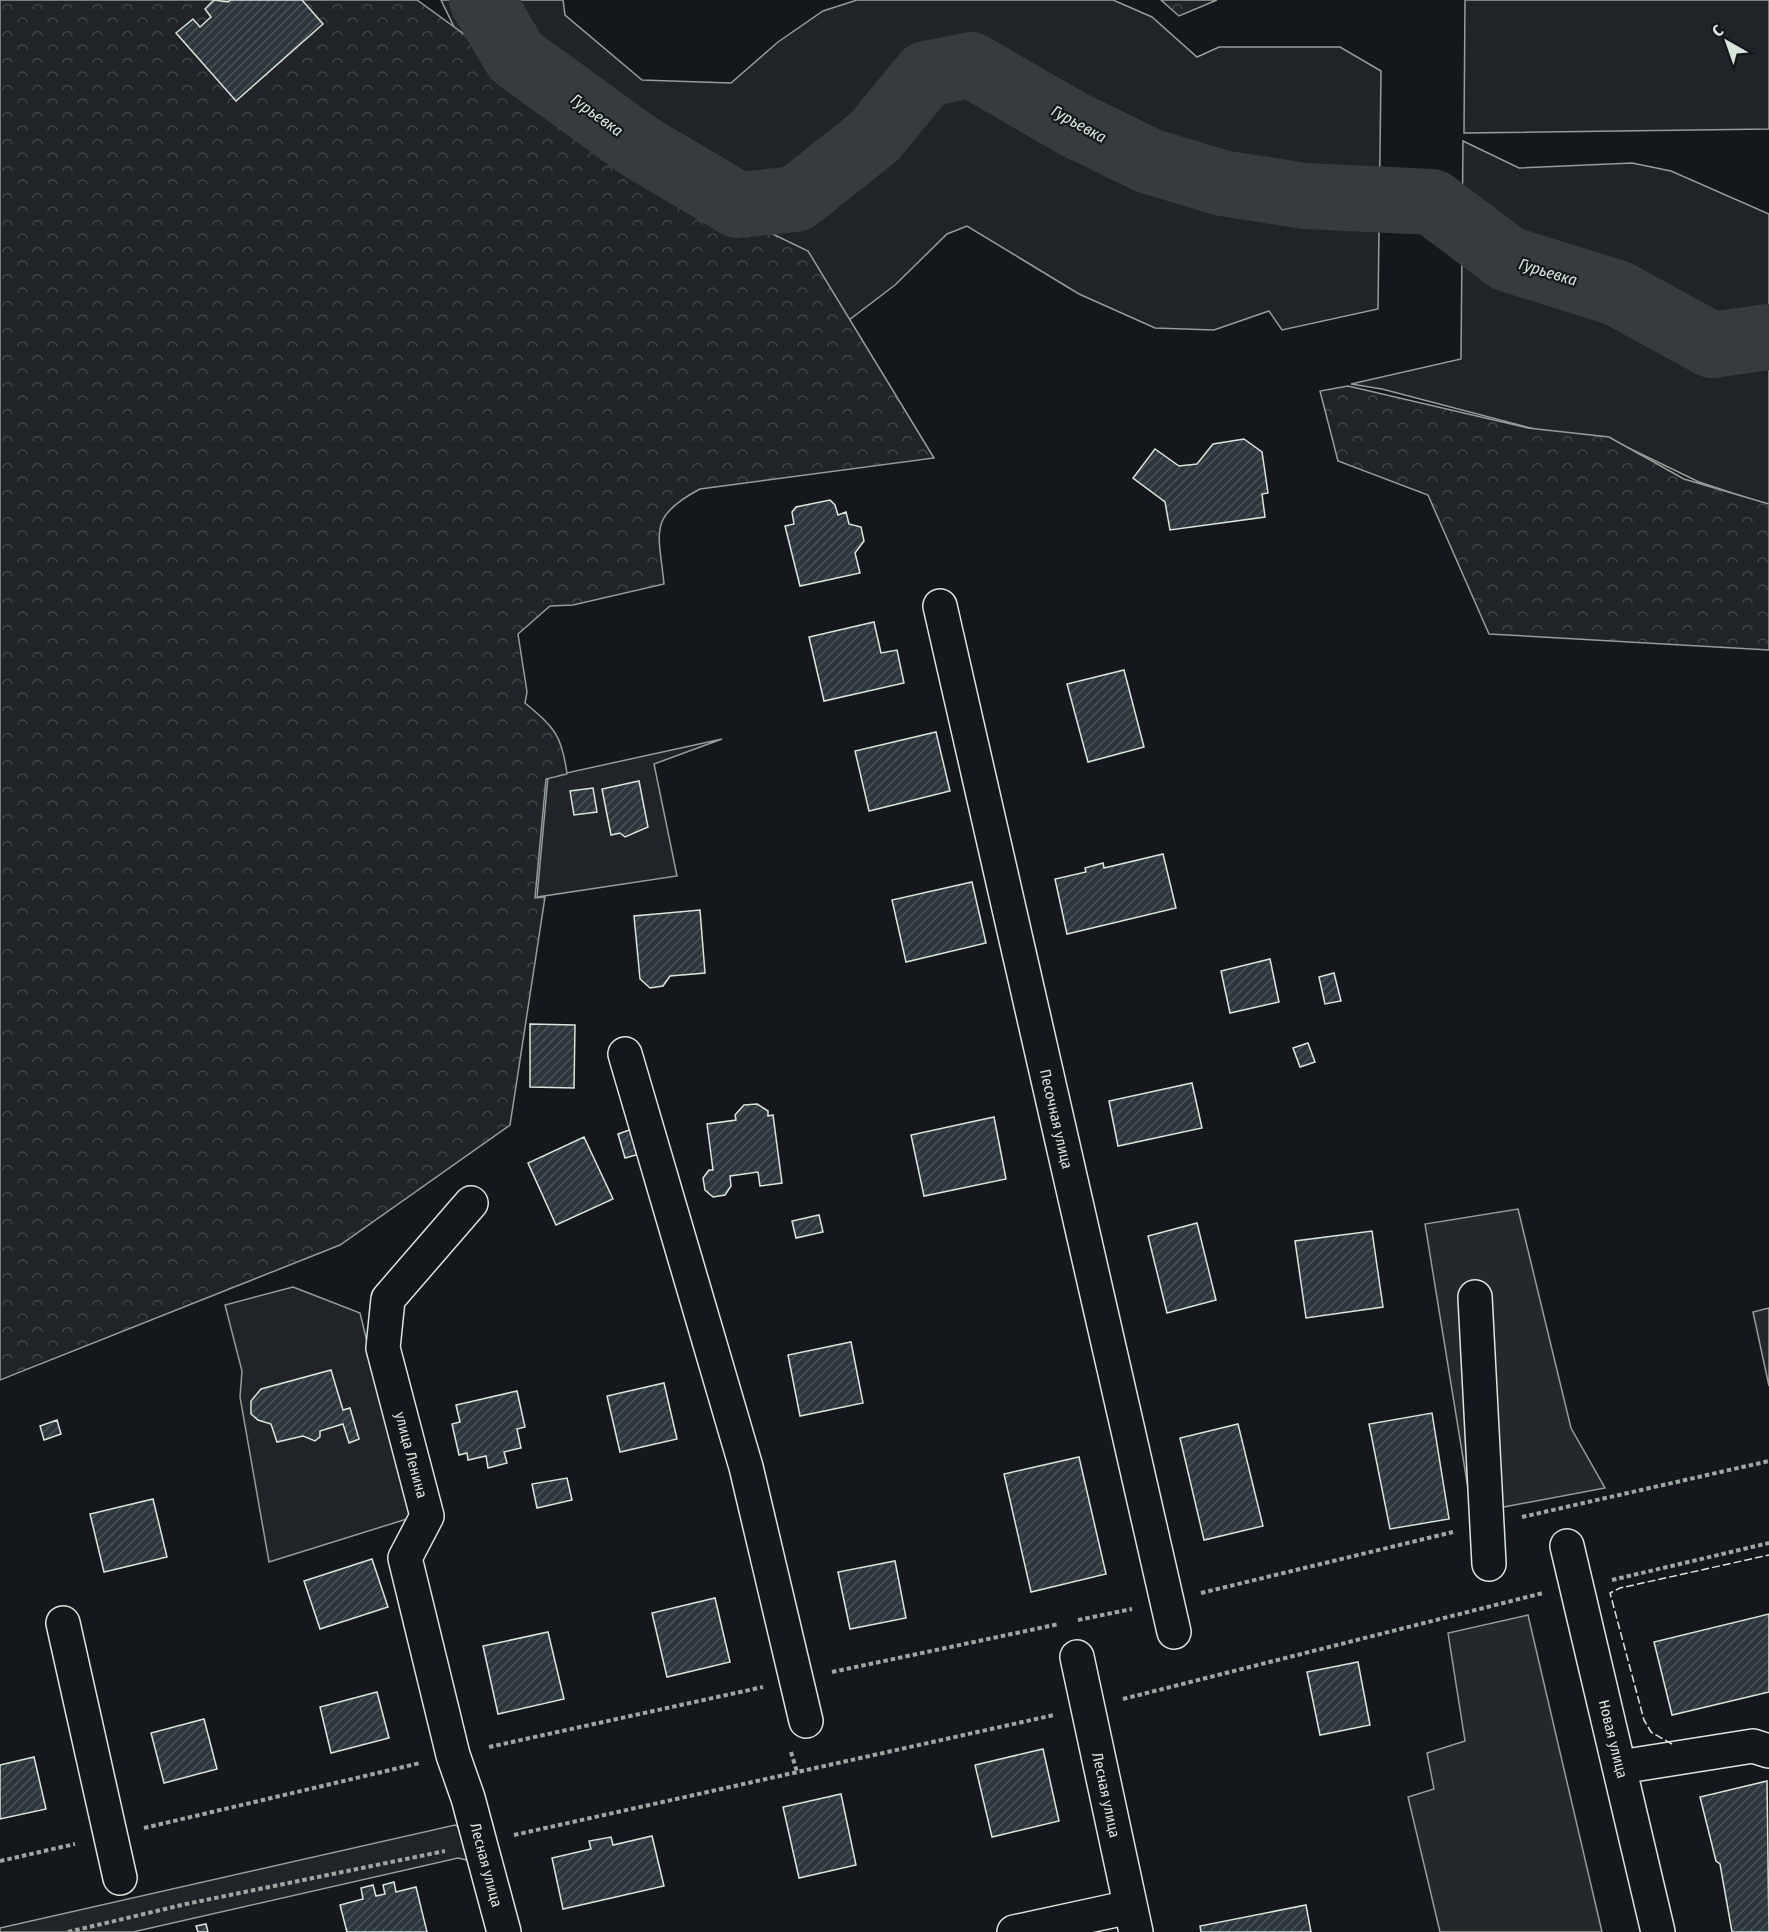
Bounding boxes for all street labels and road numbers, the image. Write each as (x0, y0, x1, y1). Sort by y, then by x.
street label: Песочная улица (1036, 1067, 1076, 1171)
street label: улица Ленина (391, 1410, 431, 1500)
street label: Новая улица (1595, 1698, 1631, 1780)
street label: Лесная улица (1088, 1751, 1124, 1839)
street label: Лесная улица (466, 1821, 506, 1909)

